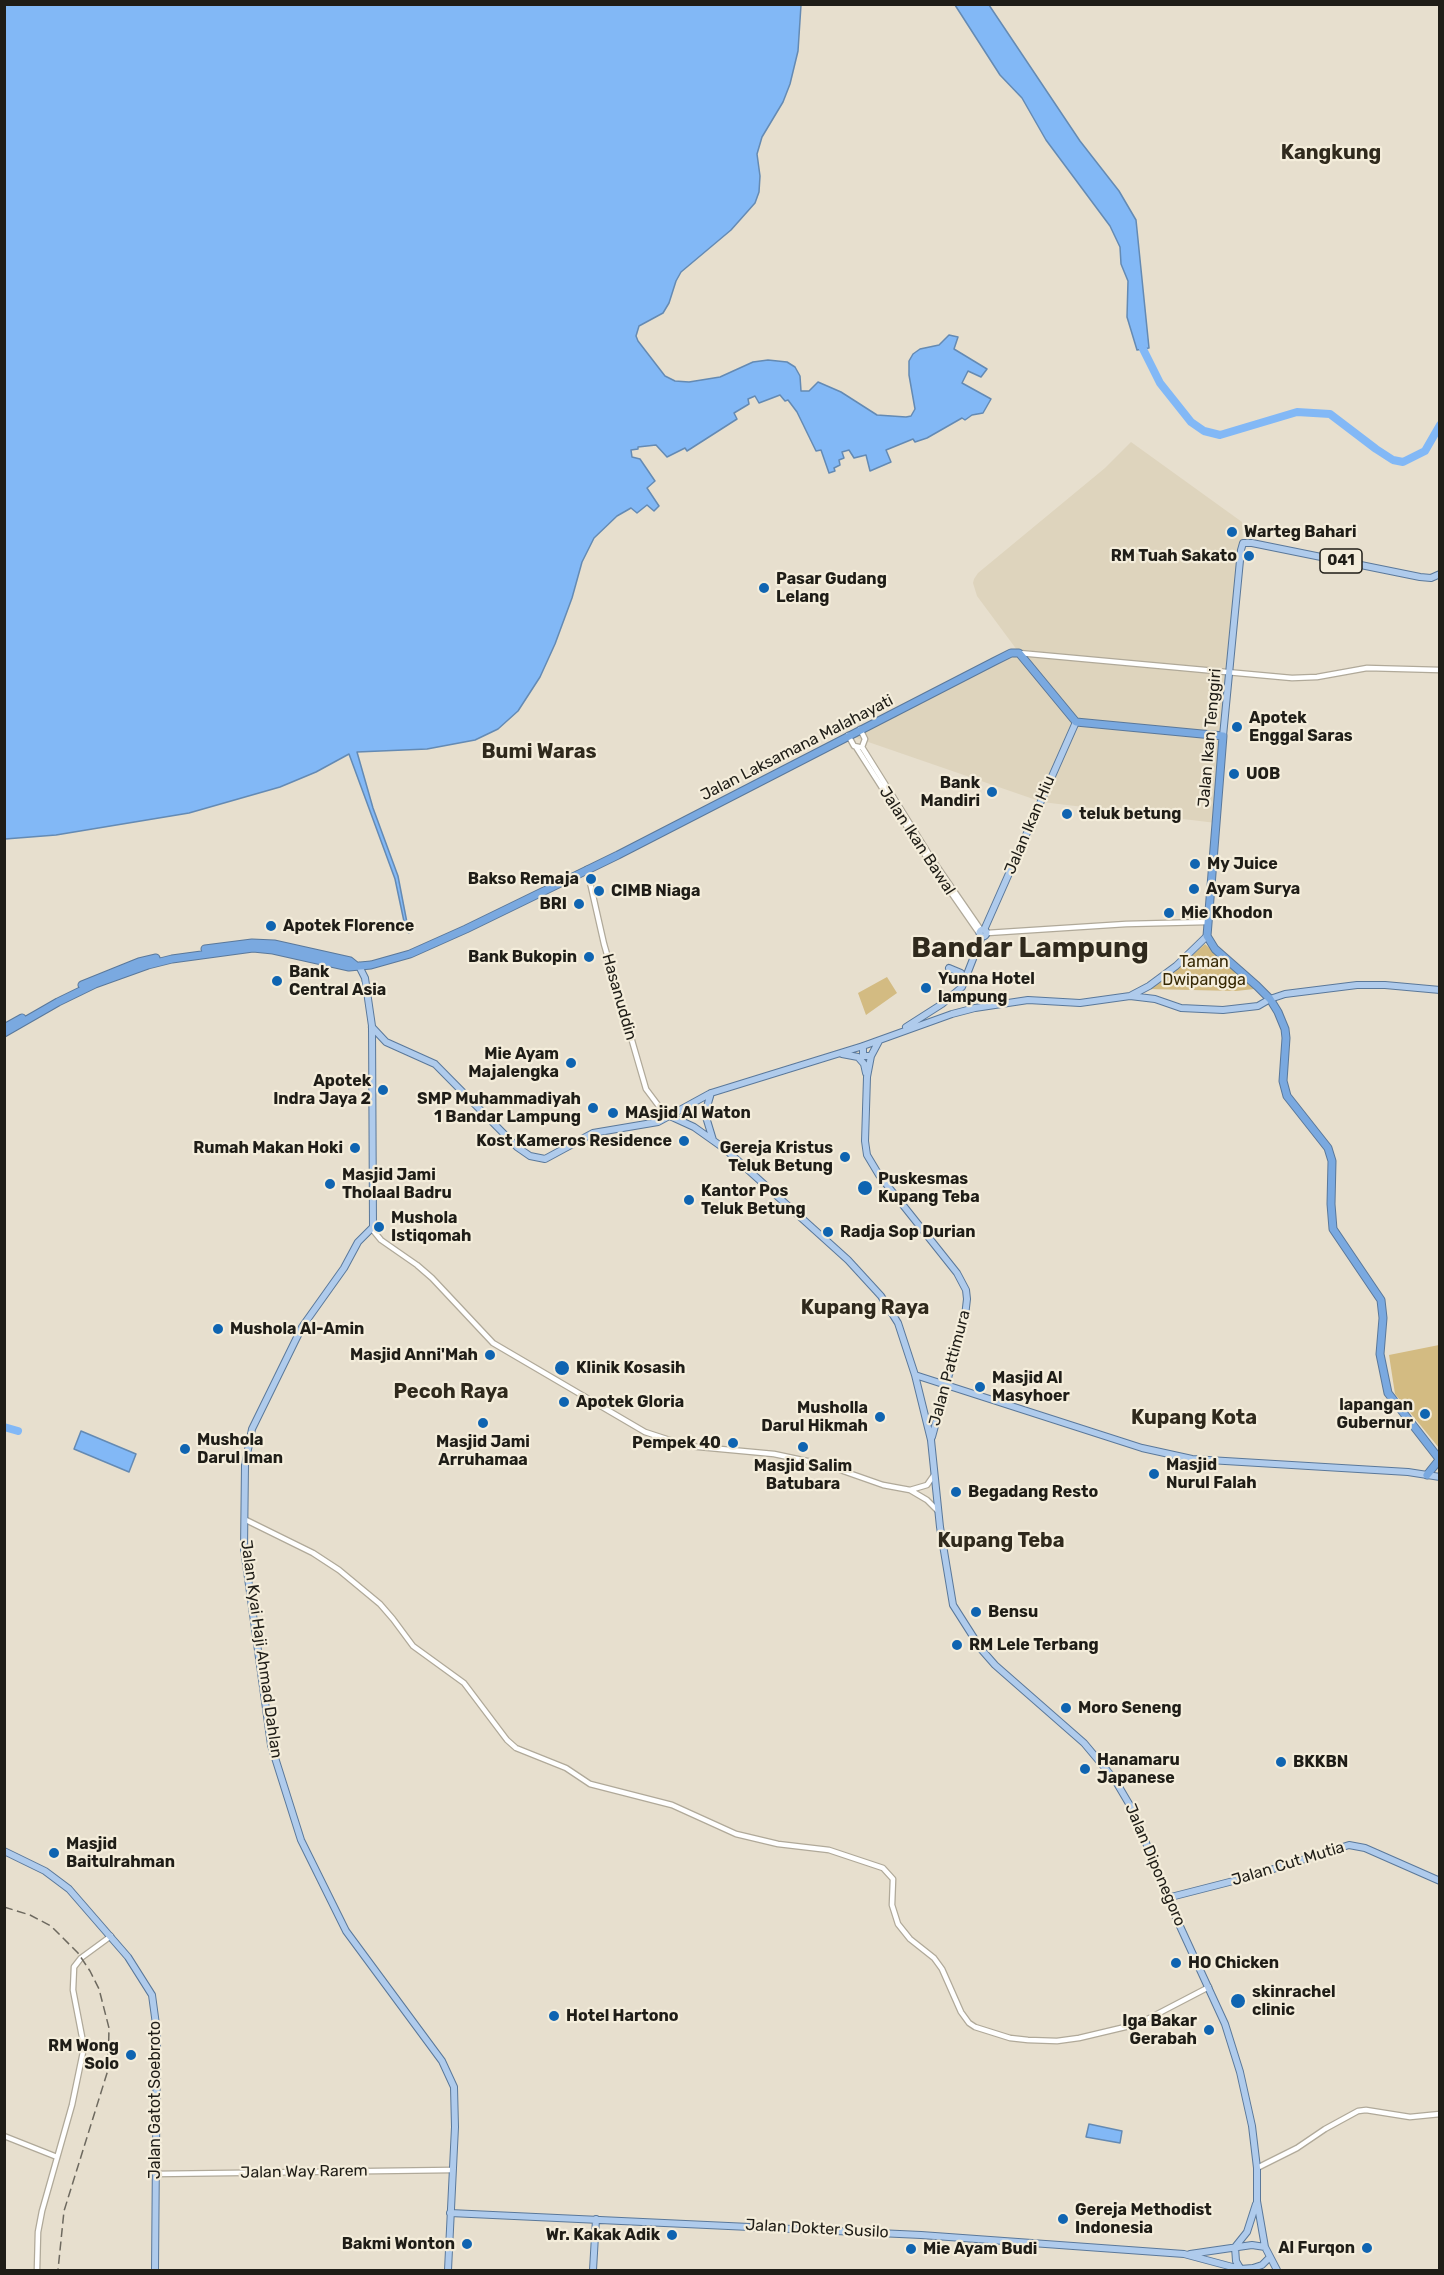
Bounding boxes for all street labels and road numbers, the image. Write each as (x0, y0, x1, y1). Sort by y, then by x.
road number: 041 (1320, 549, 1362, 573)
street label: Jalan Ikan Tenggiri (1194, 668, 1226, 808)
street label: Jalan Laksamana Malahayati (697, 691, 897, 805)
street label: Jalan Ikan Hiu (1001, 773, 1059, 877)
street label: Jalan Ikan Bawal (875, 783, 959, 899)
street label: Hasanuddin (597, 951, 641, 1043)
street label: Jalan Pattimura (925, 1308, 975, 1428)
street label: Jalan Kyai Haji Ahmad Dahlan (236, 1539, 286, 1759)
street label: Jalan Diponegoro (1120, 1801, 1190, 1929)
street label: Jalan Cut Mutia (1229, 1838, 1347, 1890)
street label: Jalan Gatot Soebroto (145, 2021, 165, 2179)
street label: Jalan Way Rarem (240, 2161, 368, 2183)
street label: Jalan Dokter Susilo (745, 2216, 889, 2242)

